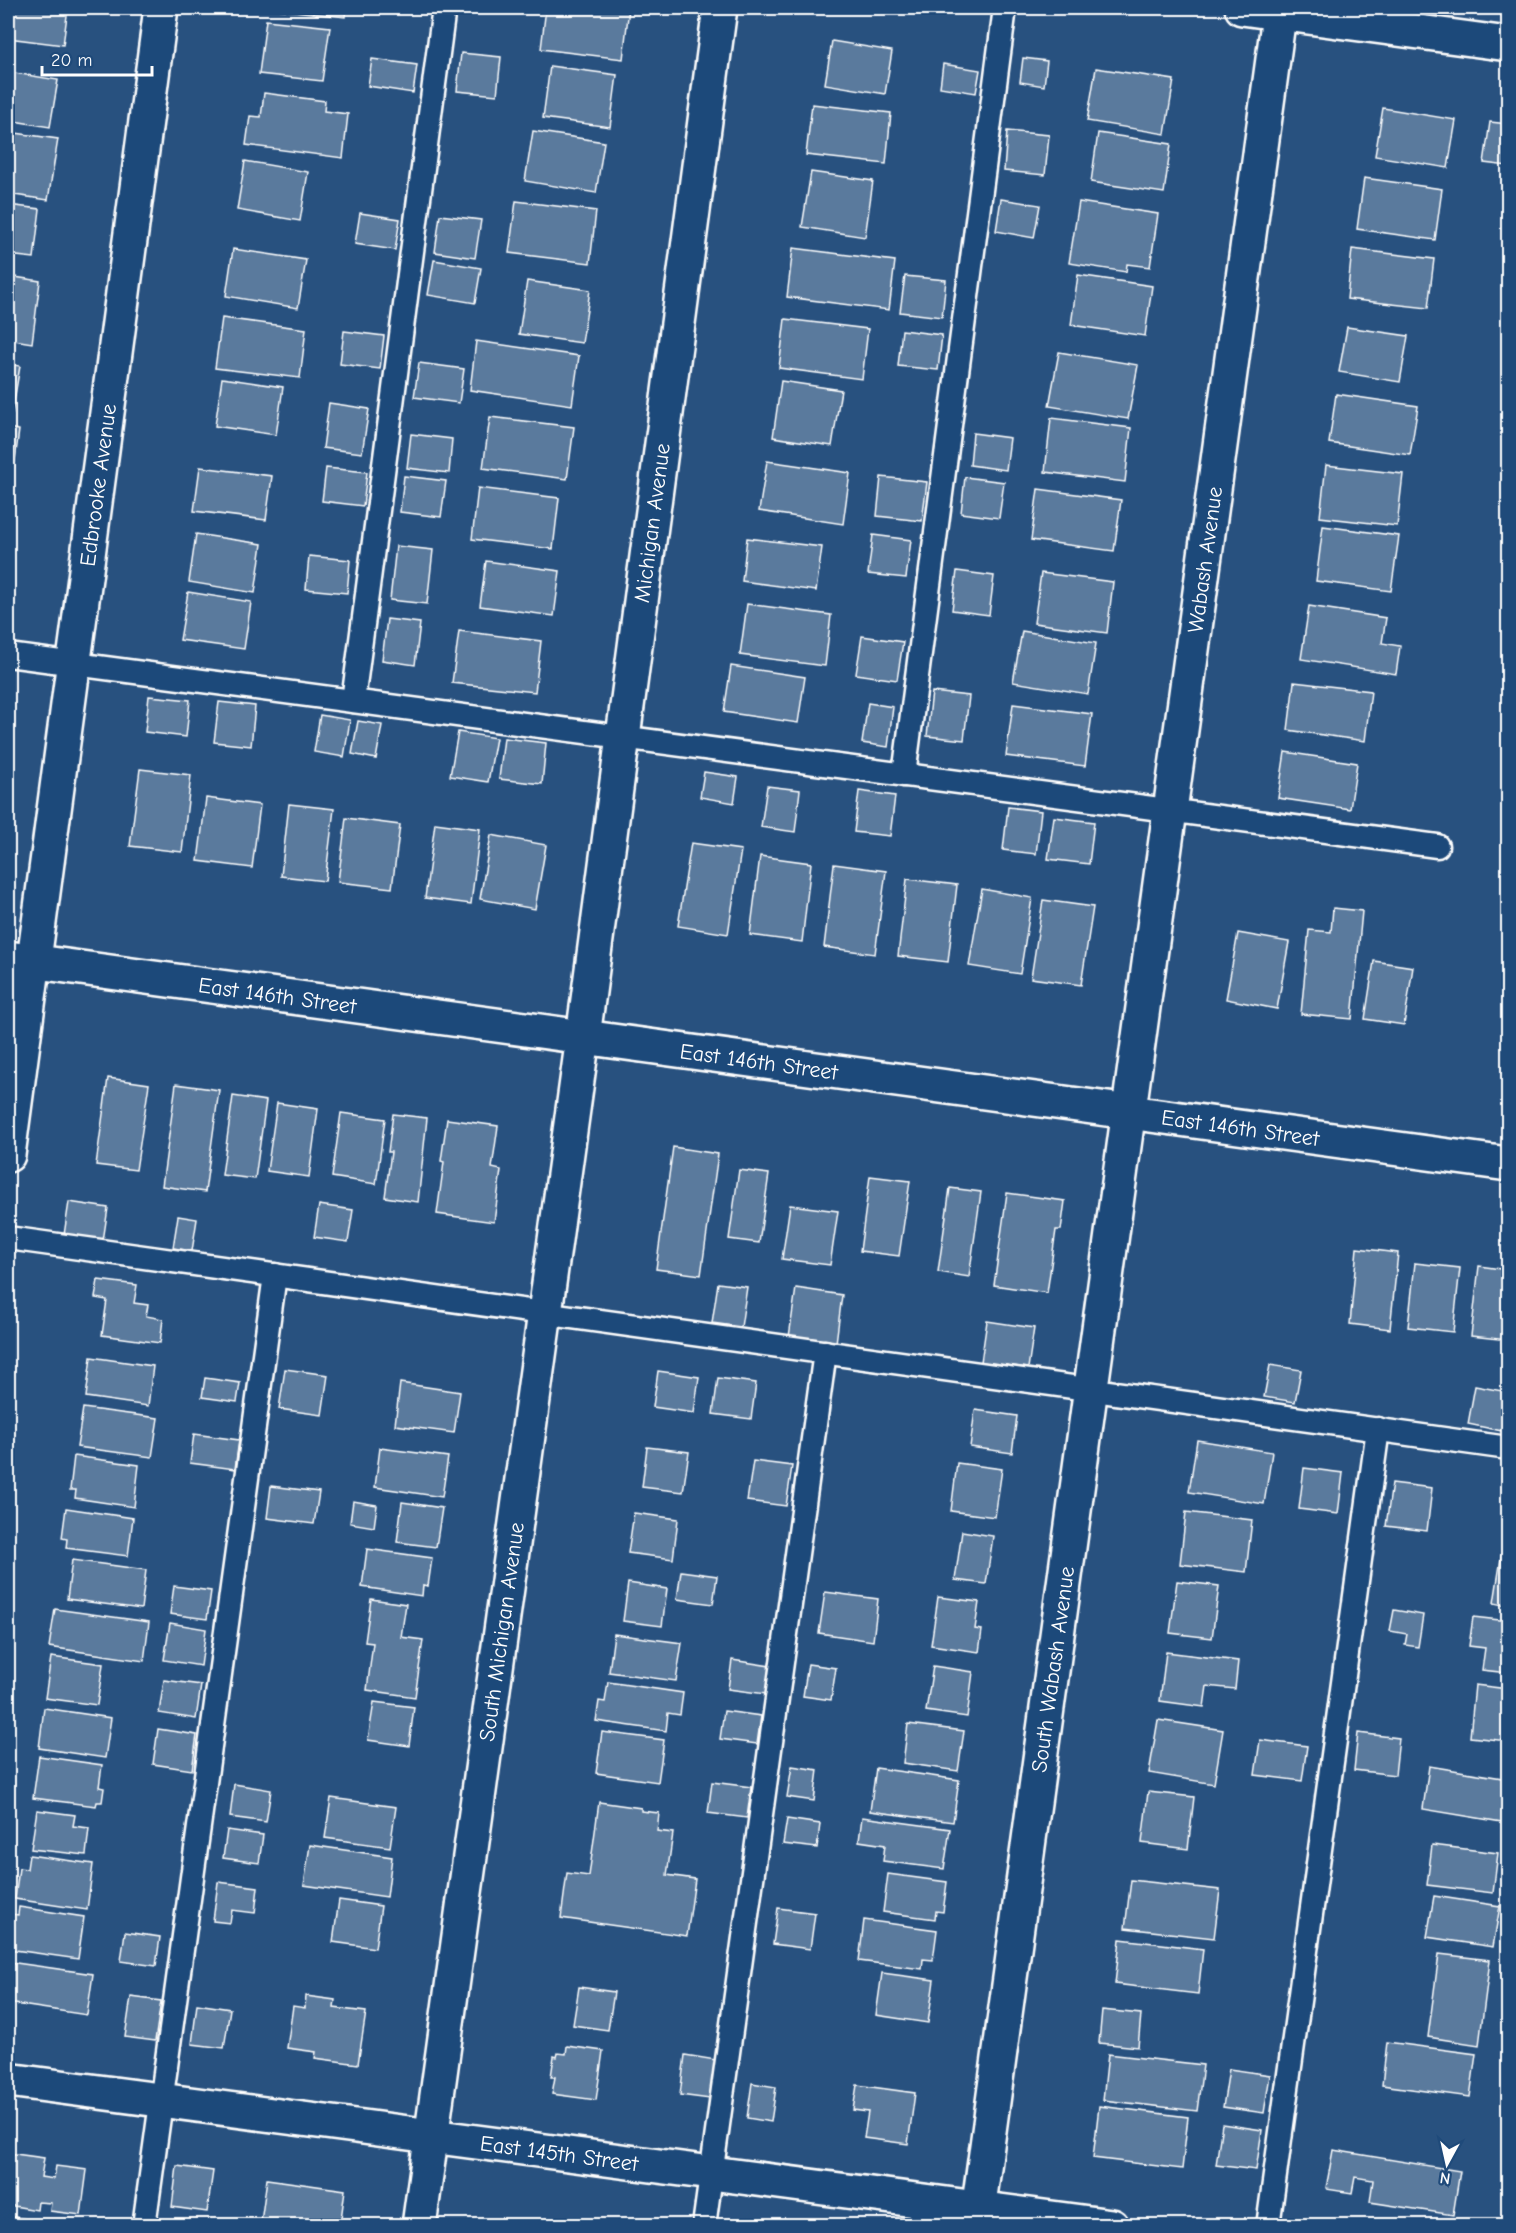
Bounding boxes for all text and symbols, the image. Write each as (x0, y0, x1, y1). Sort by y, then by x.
scale bar (42, 39, 152, 77)
text: 20 m (51, 50, 92, 71)
street label: Edbrooke Avenue (75, 402, 122, 568)
street label: Michigan Avenue (629, 442, 676, 604)
street label: Wabash Avenue (1183, 485, 1228, 635)
street label: East 146th Street (197, 972, 359, 1020)
street label: East 146th Street (678, 1038, 840, 1086)
street label: East 146th Street (1160, 1105, 1322, 1152)
street label: South Michigan Avenue (474, 1521, 530, 1743)
street label: South Wabash Avenue (1026, 1565, 1080, 1774)
street label: East 145th Street (478, 2131, 640, 2177)
north arrow (1417, 2134, 1477, 2194)
text: N (1439, 2168, 1451, 2188)

